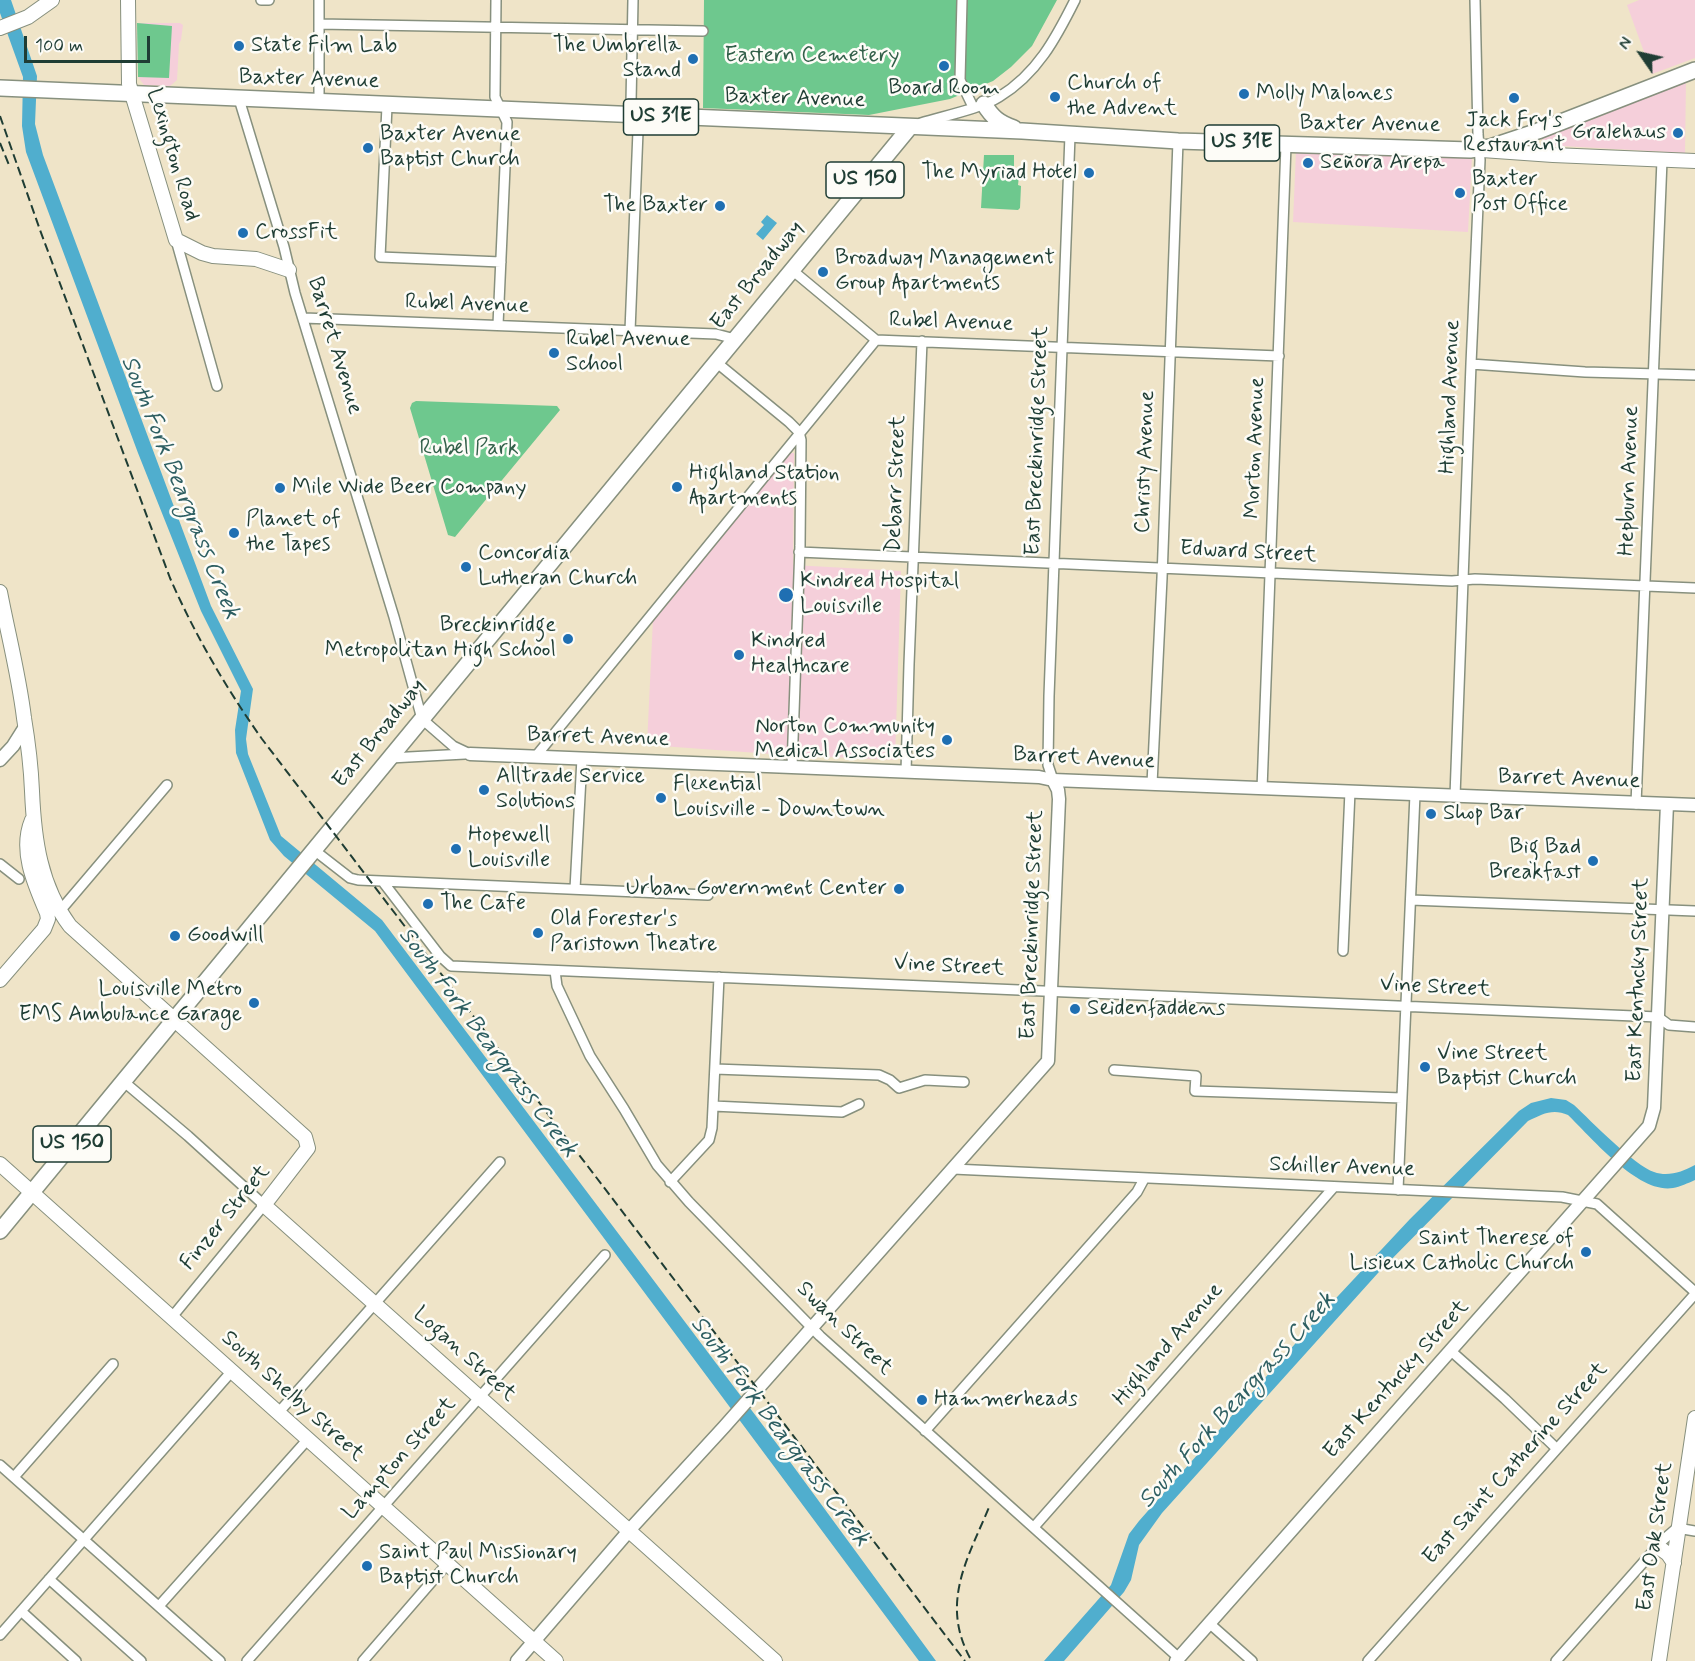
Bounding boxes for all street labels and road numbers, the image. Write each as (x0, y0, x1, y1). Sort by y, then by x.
street label: Baxter Avenue (238, 64, 380, 96)
street label: Baxter Avenue (724, 83, 866, 115)
street label: Lexington Road (139, 86, 205, 224)
road number: US 31E (624, 99, 698, 135)
street label: Baxter Avenue (1299, 111, 1441, 139)
road number: US 31E (1204, 125, 1280, 161)
road number: US 150 (826, 162, 904, 198)
street label: East Broadway (706, 216, 810, 336)
street label: Barret Avenue (301, 274, 367, 418)
street label: Rubel Avenue (404, 290, 530, 320)
street label: Rubel Avenue (888, 308, 1014, 338)
street label: Highland Avenue (1435, 319, 1467, 475)
street label: East Breckinridge Street (1021, 326, 1055, 556)
street label: Morton Avenue (1240, 377, 1272, 519)
street label: Christy Avenue (1130, 390, 1162, 534)
street label: Hepburn Avenue (1614, 405, 1646, 557)
street label: Debarr Street (881, 415, 913, 553)
street label: Edward Street (1179, 536, 1317, 570)
street label: East Broadway (328, 674, 432, 794)
street label: Barret Avenue (526, 722, 670, 754)
street label: Barret Avenue (1012, 742, 1156, 776)
street label: Barret Avenue (1497, 764, 1641, 796)
street label: East Breckinridge Street (1016, 810, 1050, 1040)
street label: East Kentucky Street (1622, 877, 1656, 1083)
street label: Vine Street (893, 951, 1005, 983)
street label: Vine Street (1379, 972, 1491, 1004)
road number: US 150 (33, 1126, 111, 1162)
street label: Schiller Avenue (1269, 1152, 1415, 1184)
street label: Finzer Street (175, 1160, 277, 1276)
street label: Swan Street (790, 1276, 898, 1382)
street label: Highland Avenue (1108, 1278, 1230, 1412)
street label: East Kentucky Street (1319, 1295, 1475, 1465)
street label: Logan Street (407, 1302, 521, 1408)
street label: South Shelby Street (215, 1326, 369, 1468)
street label: East Saint Catherine Street (1418, 1357, 1614, 1571)
street label: Lampton Street (338, 1392, 462, 1526)
street label: East Oak Street (1632, 1461, 1680, 1613)

